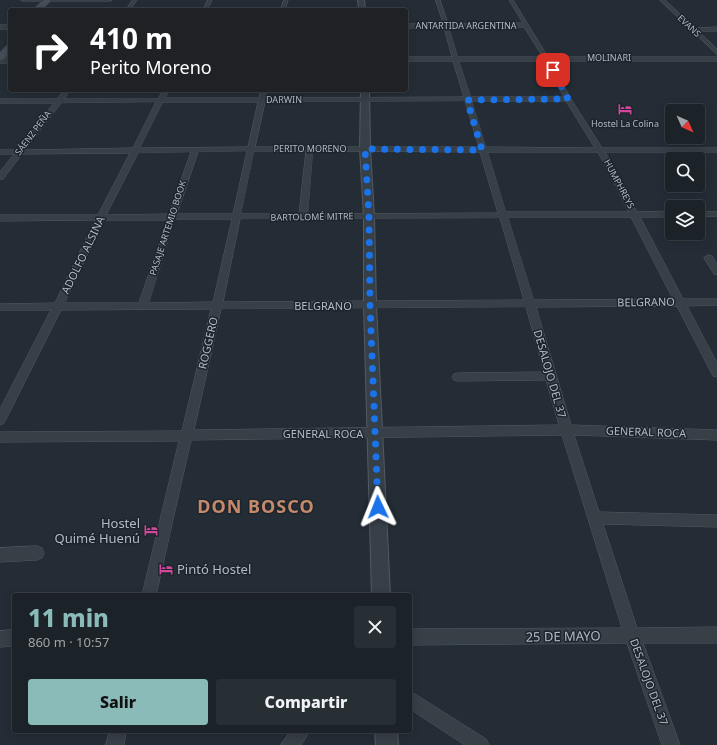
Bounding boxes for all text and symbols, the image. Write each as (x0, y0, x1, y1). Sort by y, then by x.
street label: EVANS (675, 11, 704, 40)
text: 410 m (90, 19, 173, 57)
street label: ANTARTIDA ARGENTINA (415, 19, 517, 32)
icon: right (24, 24, 76, 76)
street label: MOLINARI (587, 51, 631, 64)
pin (536, 53, 570, 87)
text: Perito Moreno (90, 55, 212, 79)
icon: arrive (542, 59, 564, 81)
street label: DARWIN (266, 93, 302, 106)
hotel icon: Hostel La Colina (617, 101, 633, 117)
north arrow (665, 104, 705, 144)
map controls (665, 104, 705, 240)
street label: SÁENZ PEÑA (11, 107, 54, 158)
place label: Hostel La Colina (591, 117, 659, 130)
street label: PERITO MORENO (274, 142, 346, 155)
button: search (665, 152, 705, 192)
street label: HUMPHREYS (601, 157, 638, 211)
street label: PASAJE ARTEMIO BOOK (146, 178, 189, 277)
button: layers (665, 200, 705, 240)
street label: BARTOLOMÉ MITRE (270, 209, 354, 224)
street label: ADOLFO ALSINA (57, 213, 108, 296)
street label: BELGRANO (617, 293, 675, 310)
street label: BELGRANO (294, 298, 352, 313)
street label: ROGGERO (194, 315, 221, 370)
street label: DESALOJO DEL 37 (531, 328, 570, 420)
street label: GENERAL ROCA (606, 423, 687, 440)
street label: GENERAL ROCA (283, 426, 364, 441)
position arrow (357, 486, 399, 528)
district label: DON BOSCO (197, 494, 315, 518)
place label: Hostel Quimé Huenú (55, 514, 140, 547)
hotel icon: Hostel Quimé Huenú (143, 522, 159, 538)
place label: Pintó Hostel (177, 560, 251, 578)
hotel icon: Pintó Hostel (158, 561, 174, 577)
text: 11 min (28, 601, 109, 634)
button: close (354, 606, 396, 648)
street label: 25 DE MAYO (525, 626, 601, 646)
text: 860 m · 10:57 (28, 633, 109, 651)
street label: DESALOJO DEL 37 (627, 636, 672, 727)
button: Salir (28, 679, 208, 725)
button: Compartir (216, 679, 396, 725)

